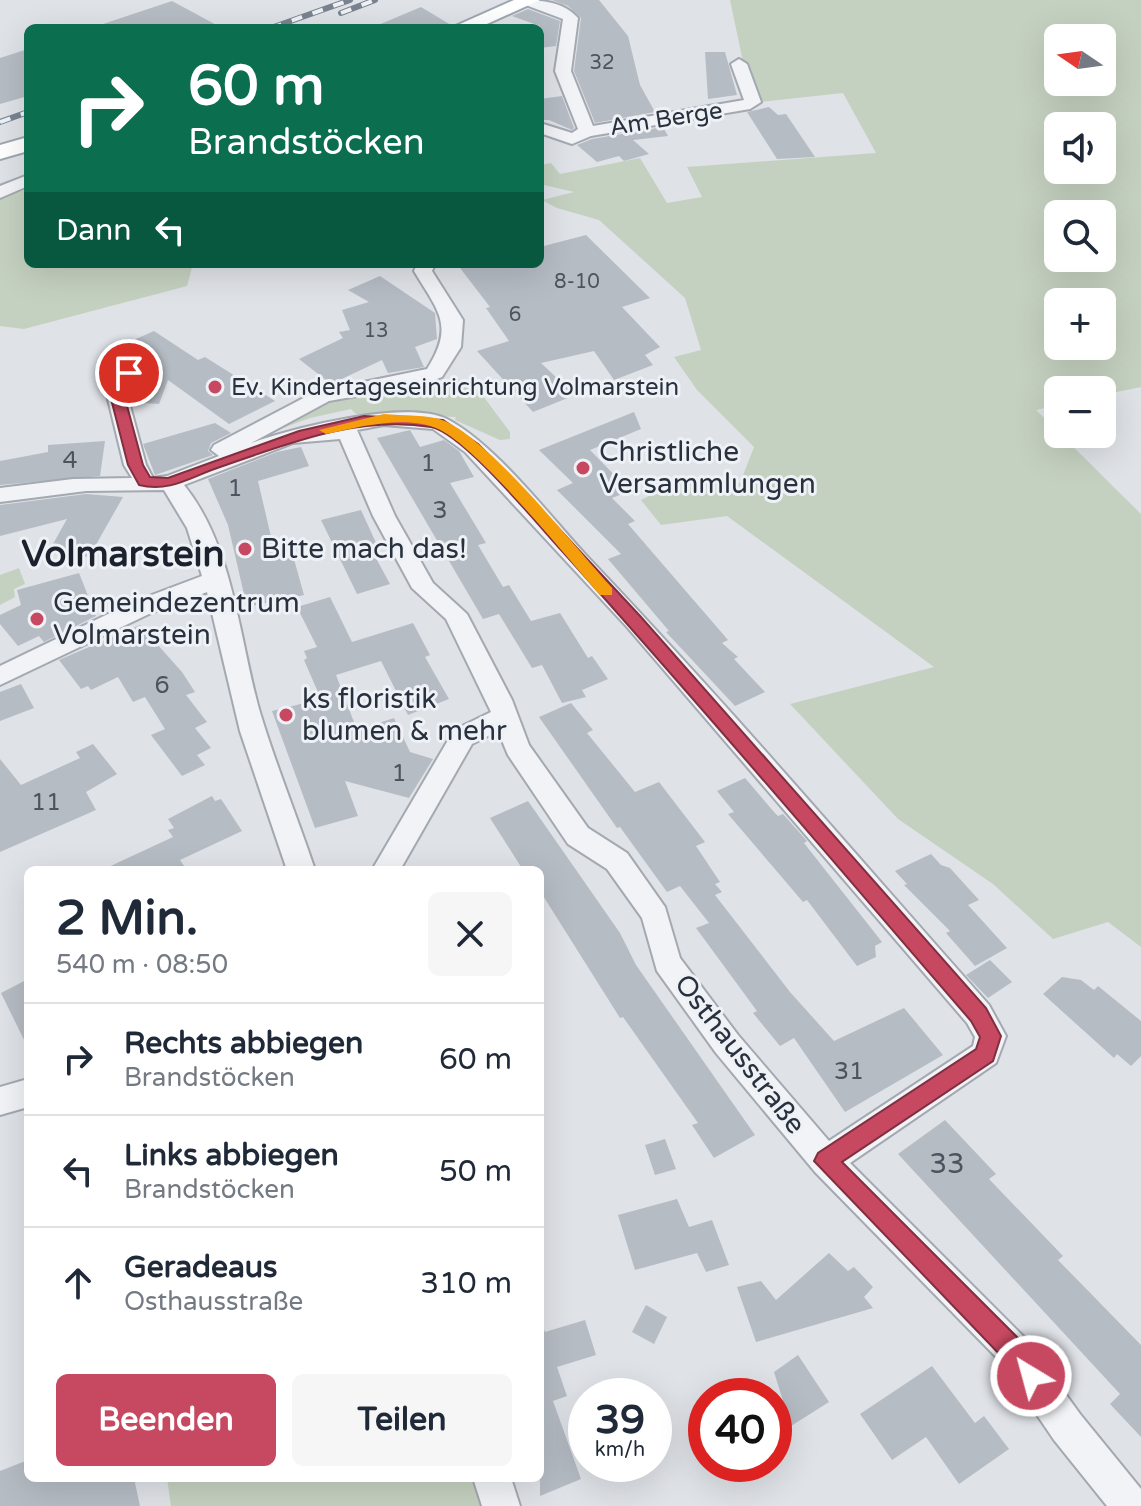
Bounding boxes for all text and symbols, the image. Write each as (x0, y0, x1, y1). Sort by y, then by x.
north arrow (1044, 24, 1116, 96)
map controls (1044, 24, 1116, 448)
house number: 32 (589, 51, 615, 75)
text: 60 m (188, 53, 324, 120)
icon: right (56, 56, 160, 160)
street label: Am Berge (608, 96, 724, 142)
button: sound (1044, 112, 1116, 184)
text: Brandstöcken (188, 121, 425, 164)
button: search (1044, 200, 1116, 272)
icon: left (148, 208, 192, 252)
text: Dann (56, 212, 132, 249)
house number: 8-10 (554, 270, 600, 294)
button: + (1044, 288, 1116, 360)
house number: 6 (509, 303, 521, 327)
house number: 13 (363, 319, 389, 343)
pin (95, 339, 163, 407)
icon: arrive (107, 351, 151, 395)
place label: Ev. Kindertageseinrichtung Volmarstein (231, 373, 679, 402)
button: − (1044, 376, 1116, 448)
marker: Ev. Kindertageseinrichtung Volmarstein (206, 378, 224, 396)
place label: Christliche Versammlungen (599, 435, 816, 501)
house number: 4 (62, 446, 78, 475)
house number: 1 (420, 449, 436, 478)
marker: Christliche Versammlungen (574, 459, 592, 477)
house number: 1 (227, 474, 243, 503)
house number: 3 (432, 496, 448, 525)
place label: Bitte mach das! (261, 532, 467, 566)
district label: Volmarstein (22, 533, 224, 576)
marker: Bitte mach das! (236, 540, 254, 558)
place label: Gemeindezentrum Volmarstein (53, 586, 300, 652)
marker: Gemeindezentrum Volmarstein (28, 610, 46, 628)
house number: 6 (154, 671, 170, 700)
place label: ks floristik blumen & mehr (302, 682, 507, 748)
marker: ks floristik blumen & mehr (277, 706, 295, 724)
house number: 1 (391, 759, 407, 788)
house number: 11 (31, 788, 61, 817)
text: 2 Min. (56, 890, 198, 948)
button: close (428, 892, 512, 976)
text: 540 m · 08:50 (56, 949, 228, 980)
street label: Osthausstraße (667, 967, 813, 1141)
text: Rechts abbiegen (124, 1025, 363, 1062)
icon: right (56, 1037, 100, 1081)
text: 60 m (439, 1041, 512, 1078)
house number: 31 (834, 1057, 864, 1086)
text: Brandstöcken (124, 1062, 295, 1093)
text: Links abbiegen (124, 1137, 339, 1174)
house number: 33 (929, 1147, 965, 1181)
icon: left (56, 1149, 100, 1193)
text: 50 m (439, 1153, 512, 1190)
text: Brandstöcken (124, 1174, 295, 1205)
text: Geradeaus (124, 1249, 277, 1286)
icon: ahead (56, 1261, 100, 1305)
text: 310 m (420, 1265, 512, 1302)
text: Osthausstraße (124, 1286, 303, 1317)
position arrow (989, 1334, 1073, 1418)
button: Beenden (56, 1374, 276, 1466)
button: Teilen (292, 1374, 512, 1466)
speed limit sign: 40 (688, 1378, 792, 1482)
text: 39 (595, 1396, 645, 1444)
text: km/h (595, 1438, 645, 1462)

